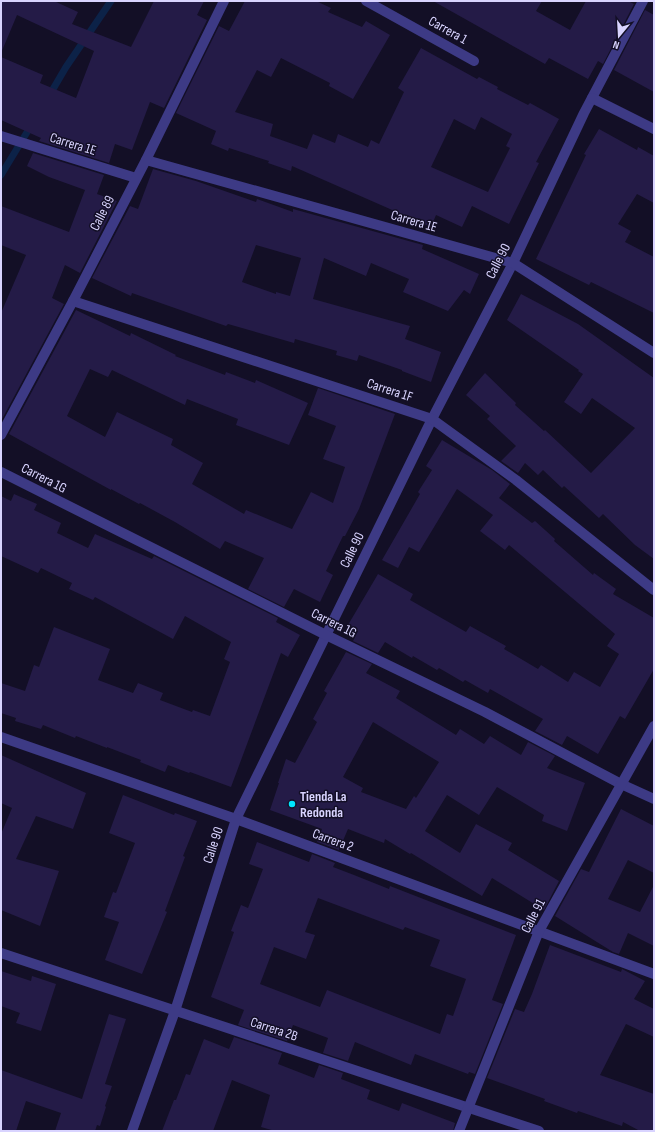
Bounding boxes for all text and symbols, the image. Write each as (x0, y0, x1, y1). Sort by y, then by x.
street label: Carrera 1 (426, 12, 470, 48)
north arrow (599, 16, 639, 56)
text: N (611, 38, 621, 52)
street label: Carrera 1E (48, 129, 98, 159)
street label: Calle 89 (86, 193, 118, 233)
street label: Carrera 1E (389, 206, 439, 236)
street label: Calle 90 (482, 240, 514, 282)
street label: Carrera 1F (365, 375, 416, 406)
street label: Carrera 1G (18, 459, 70, 497)
street label: Calle 90 (336, 529, 368, 571)
street label: Carrera 1G (308, 605, 360, 641)
place label: Tienda La Redonda (300, 788, 347, 821)
marker: Tienda La Redonda (287, 799, 297, 809)
street label: Calle 90 (199, 825, 227, 865)
street label: Carrera 2 (310, 825, 356, 855)
street label: Calle 91 (517, 896, 549, 936)
street label: Carrera 2B (248, 1013, 300, 1045)

